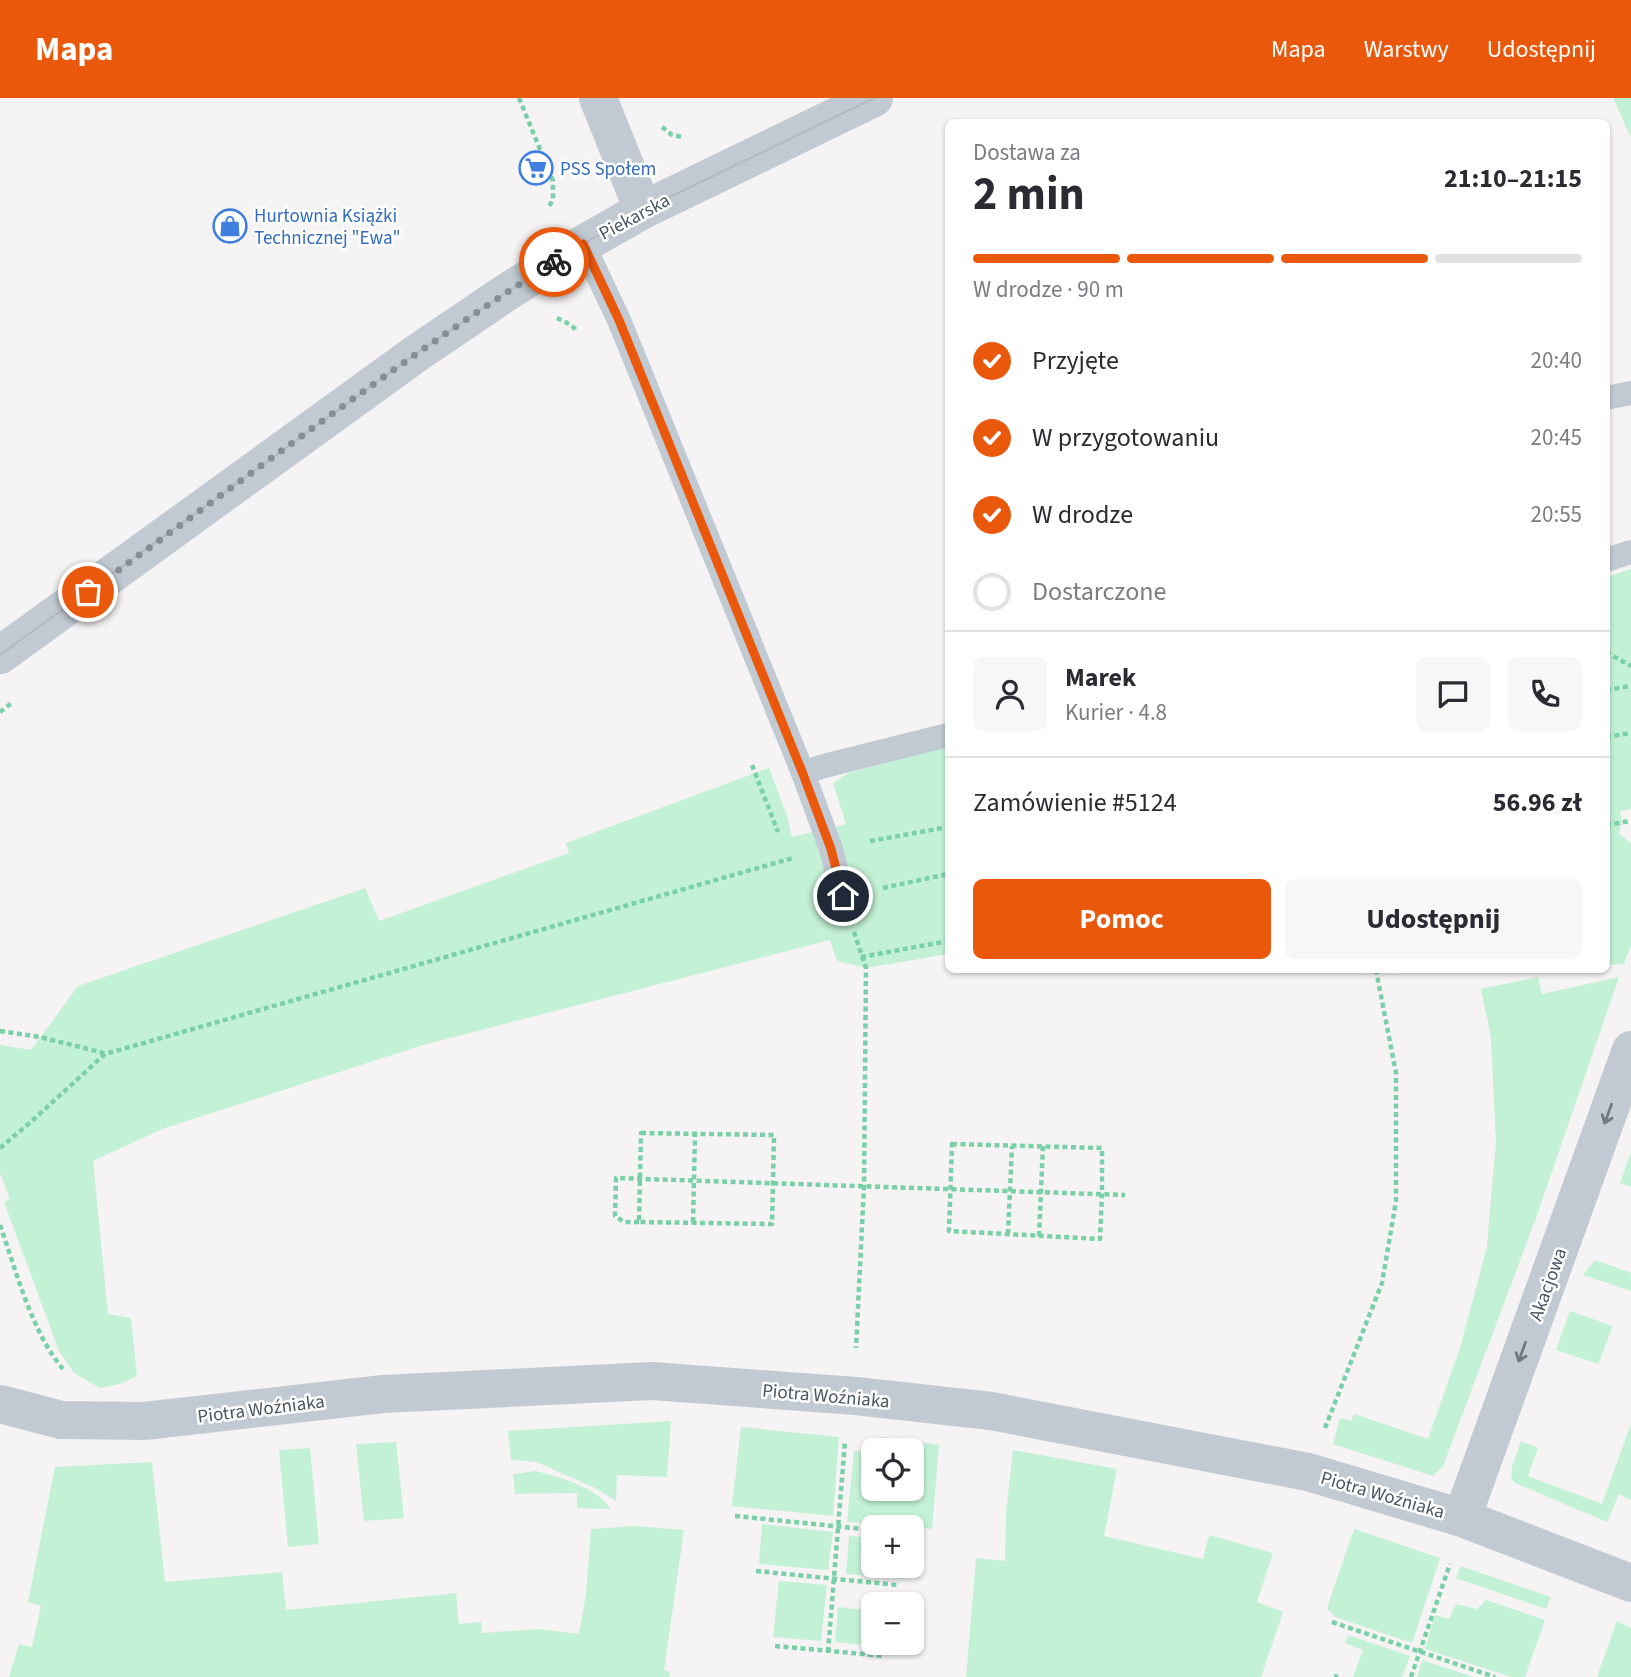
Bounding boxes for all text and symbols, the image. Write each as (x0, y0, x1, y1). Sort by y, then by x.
text: Mapa (35, 26, 113, 73)
text: Mapa (1271, 32, 1326, 67)
text: Warstwy (1364, 32, 1449, 67)
text: Udostępnij (1487, 32, 1596, 67)
text: Dostawa za (973, 136, 1081, 169)
supermarket icon: PSS Społem (517, 149, 555, 187)
place label: PSS Społem (560, 156, 656, 183)
text: 21:10–21:15 (1444, 160, 1582, 197)
text: 2 min (973, 162, 1085, 227)
street label: Piekarska (594, 187, 675, 247)
place label: Hurtownia Książki Technicznej "Ewa" (254, 203, 401, 252)
shop icon: Hurtownia Książki Technicznej "Ewa" (211, 207, 249, 245)
courier (519, 227, 589, 297)
icon: bike (535, 243, 573, 281)
text: W drodze · 90 m (973, 273, 1124, 306)
icon: check (973, 342, 1011, 380)
text: Przyjęte (1032, 342, 1119, 379)
text: 20:40 (1531, 344, 1582, 377)
icon: check (973, 419, 1011, 457)
text: W przygotowaniu (1032, 419, 1219, 456)
text: 20:45 (1531, 421, 1582, 454)
icon: check (973, 496, 1011, 534)
text: W drodze (1032, 496, 1133, 533)
text: 20:55 (1531, 498, 1582, 531)
pin (58, 562, 118, 622)
icon: bag (69, 573, 107, 611)
text: Dostarczone (1032, 573, 1166, 610)
button: person (973, 657, 1047, 731)
button: chat (1416, 657, 1490, 731)
button: phone (1508, 657, 1582, 731)
text: Marek (1065, 659, 1136, 696)
text: Kurier · 4.8 (1065, 696, 1167, 729)
text: Zamówienie #5124 (973, 784, 1177, 821)
text: 56.96 zł (1493, 784, 1582, 821)
pin (813, 866, 873, 926)
icon: home (824, 877, 862, 915)
button: Pomoc (973, 879, 1271, 959)
button: Udostępnij (1285, 879, 1582, 959)
one-way arrow (1601, 1103, 1613, 1125)
street label: Akacjowa (1523, 1244, 1574, 1325)
one-way arrow (1515, 1340, 1528, 1362)
street label: Piotra Woźniaka (761, 1377, 891, 1416)
street label: Piotra Woźniaka (196, 1388, 326, 1431)
map controls (861, 1438, 924, 1655)
button: locate (861, 1438, 924, 1501)
street label: Piotra Woźniaka (1317, 1465, 1448, 1526)
button: + (861, 1515, 924, 1578)
button: − (861, 1592, 924, 1655)

